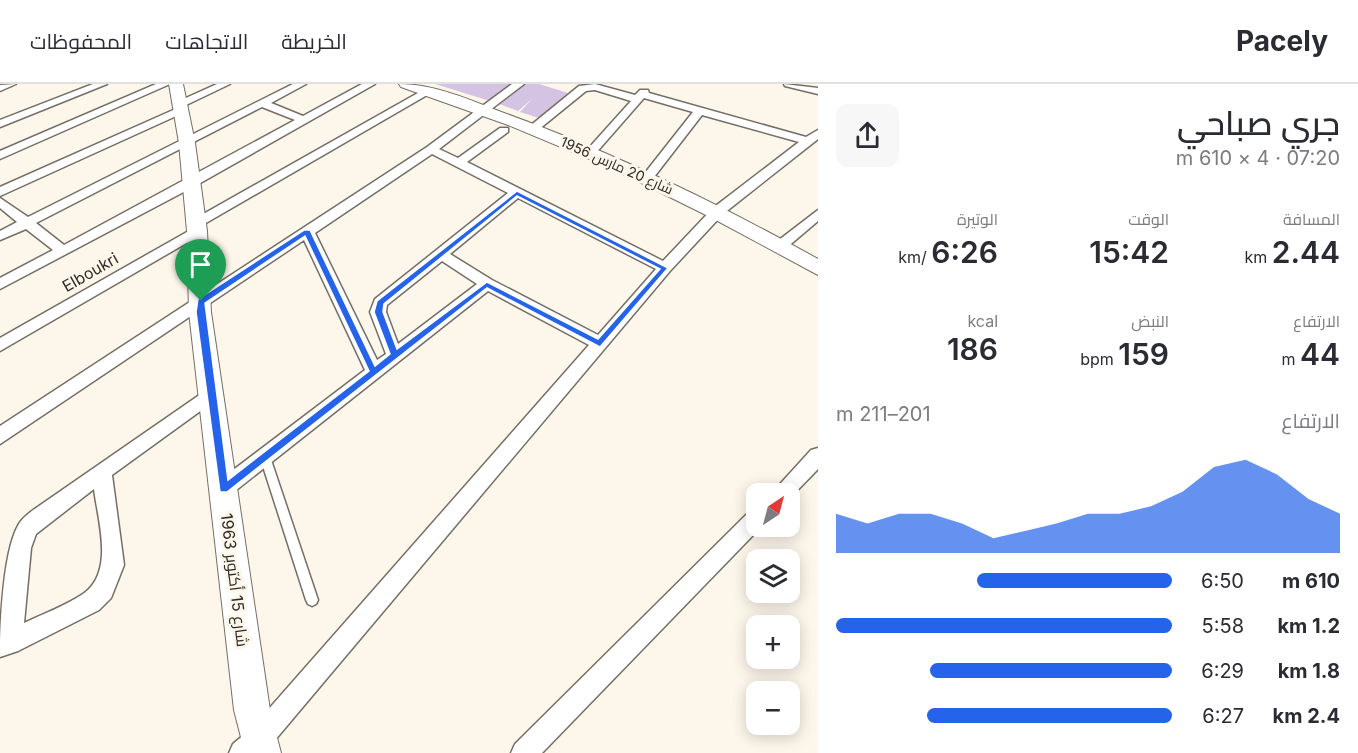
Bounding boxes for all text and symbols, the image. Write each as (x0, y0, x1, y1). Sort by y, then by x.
text: Pacely (1236, 24, 1328, 58)
text: المحفوظات (30, 29, 132, 54)
text: الاتجاهات (165, 29, 248, 54)
text: الخريطة (281, 29, 347, 54)
text: جري صباحي (1177, 103, 1340, 143)
button: share (836, 104, 899, 167)
street label: شارع 20 مارس 1956 (558, 132, 676, 198)
text: 07:20 · 4 × 610 m (1176, 146, 1340, 170)
text: الوتيرة (957, 209, 998, 229)
text: الوقت (1128, 209, 1169, 229)
text: المسافة (1283, 209, 1340, 229)
text: 6:26 (931, 234, 998, 270)
text: 15:42 (1089, 234, 1169, 270)
text: 2.44 (1272, 234, 1340, 270)
pin (175, 239, 226, 301)
text: /km (898, 247, 931, 267)
text: km (1244, 247, 1272, 267)
street label: Elboukri (58, 248, 122, 296)
icon: arrive (184, 248, 217, 281)
text: kcal (967, 311, 998, 331)
text: النبض (1131, 311, 1169, 331)
text: الارتفاع (1293, 311, 1340, 331)
text: 186 (947, 331, 998, 367)
text: 159 (1118, 336, 1169, 372)
text: 44 (1300, 336, 1340, 372)
text: bpm (1080, 349, 1118, 369)
text: m (1282, 349, 1300, 369)
text: 201–211 m (836, 402, 931, 426)
text: الارتفاع (1281, 409, 1340, 433)
north arrow (746, 483, 800, 537)
map controls (746, 483, 800, 735)
street label: شارع 15 أكتوبر 1963 (215, 512, 253, 648)
button: layers (746, 549, 800, 603)
text: 6:50 (1201, 569, 1244, 593)
text: 610 m (1282, 569, 1340, 593)
text: 5:58 (1202, 614, 1244, 638)
text: 1.2 km (1277, 614, 1340, 638)
button: + (746, 615, 800, 669)
text: 6:29 (1201, 659, 1244, 683)
text: 1.8 km (1278, 659, 1340, 683)
button: − (746, 681, 800, 735)
text: 6:27 (1202, 704, 1244, 728)
text: 2.4 km (1273, 704, 1340, 728)

